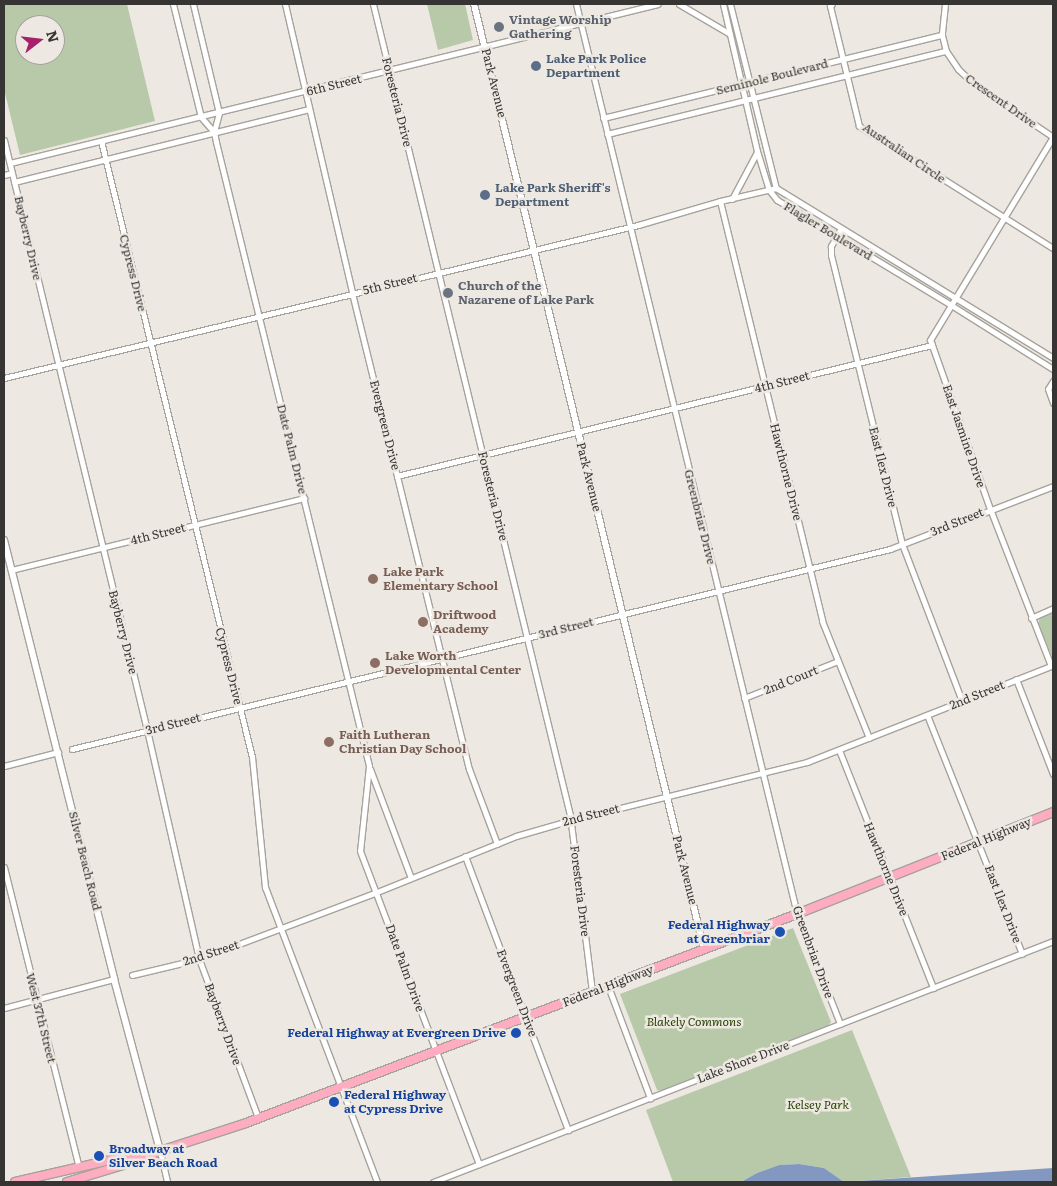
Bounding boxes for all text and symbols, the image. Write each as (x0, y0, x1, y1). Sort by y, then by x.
place label: Vintage Worship Gathering (509, 13, 611, 41)
north arrow (15, 15, 65, 65)
marker: Vintage Worship Gathering (493, 21, 505, 33)
text: N (42, 28, 65, 45)
street label: Park Avenue (478, 47, 510, 119)
place label: Lake Park Police Department (546, 52, 646, 80)
street label: Foresteria Drive (379, 56, 415, 148)
street label: Seminole Boulevard (715, 56, 829, 98)
marker: Lake Park Police Department (530, 60, 542, 72)
street label: 6th Street (305, 71, 363, 99)
street label: Crescent Drive (963, 71, 1039, 131)
street label: Australian Circle (860, 120, 948, 186)
place label: Lake Park Sheriff's Department (495, 181, 611, 209)
marker: Lake Park Sheriff's Department (479, 189, 491, 201)
street label: Bayberry Drive (11, 194, 45, 282)
street label: Flagler Boulevard (781, 199, 875, 263)
street label: Cypress Drive (116, 233, 150, 313)
street label: 5th Street (361, 270, 419, 298)
place label: Church of the Nazarene of Lake Park (458, 279, 594, 307)
marker: Church of the Nazarene of Lake Park (442, 287, 454, 299)
street label: 4th Street (753, 368, 811, 396)
street label: Evergreen Drive (367, 378, 403, 472)
street label: East Jasmine Drive (940, 383, 988, 489)
street label: Date Palm Drive (274, 403, 310, 495)
street label: Hawthorne Drive (767, 422, 805, 522)
street label: East Ilex Drive (866, 425, 900, 509)
street label: Park Avenue (573, 441, 605, 513)
street label: Foresteria Drive (475, 450, 511, 542)
street label: Greenbriar Drive (681, 468, 719, 566)
street label: 3rd Street (928, 505, 986, 539)
street label: 4th Street (129, 520, 187, 548)
place label: Lake Park Elementary School (383, 565, 498, 593)
marker: Lake Park Elementary School (367, 573, 379, 585)
street label: Bayberry Drive (106, 589, 140, 675)
place label: Driftwood Academy (433, 608, 497, 636)
street label: 3rd Street (537, 614, 595, 642)
marker: Driftwood Academy (417, 616, 429, 628)
street label: Cypress Drive (212, 626, 246, 706)
place label: Lake Worth Developmental Center (385, 649, 521, 677)
marker: Lake Worth Developmental Center (369, 657, 381, 669)
street label: 2nd Court (762, 663, 820, 697)
street label: 2nd Street (947, 677, 1007, 713)
street label: 3rd Street (144, 710, 202, 738)
place label: Faith Lutheran Christian Day School (339, 728, 466, 756)
marker: Faith Lutheran Christian Day School (323, 736, 335, 748)
street label: 2nd Street (561, 801, 621, 829)
street label: Silver Beach Road (66, 810, 104, 912)
street label: Federal Highway (939, 814, 1033, 864)
street label: Hawthorne Drive (861, 820, 911, 918)
street label: Park Avenue (669, 834, 701, 906)
street label: Foresteria Drive (567, 845, 593, 937)
street label: East Ilex Drive (982, 863, 1024, 945)
street label: Greenbriar Drive (790, 904, 836, 1000)
place label: Federal Highway at Greenbriar (668, 918, 770, 946)
street label: Date Palm Drive (383, 922, 427, 1014)
marker: Federal Highway at Greenbriar (774, 926, 786, 938)
street label: 2nd Street (181, 937, 241, 969)
street label: Evergreen Drive (494, 947, 540, 1039)
street label: Federal Highway (561, 962, 655, 1010)
street label: West 37th Street (23, 971, 59, 1065)
street label: Bayberry Drive (202, 981, 244, 1067)
park label: Blakely Commons (646, 1015, 742, 1029)
place label: Federal Highway at Evergreen Drive (287, 1026, 506, 1040)
marker: Federal Highway at Evergreen Drive (510, 1027, 522, 1039)
street label: Lake Shore Drive (695, 1038, 791, 1086)
place label: Federal Highway at Cypress Drive (344, 1088, 446, 1116)
marker: Federal Highway at Cypress Drive (328, 1096, 340, 1108)
park label: Kelsey Park (787, 1098, 849, 1112)
place label: Broadway at Silver Beach Road (109, 1142, 218, 1170)
marker: Broadway at Silver Beach Road (93, 1150, 105, 1162)

